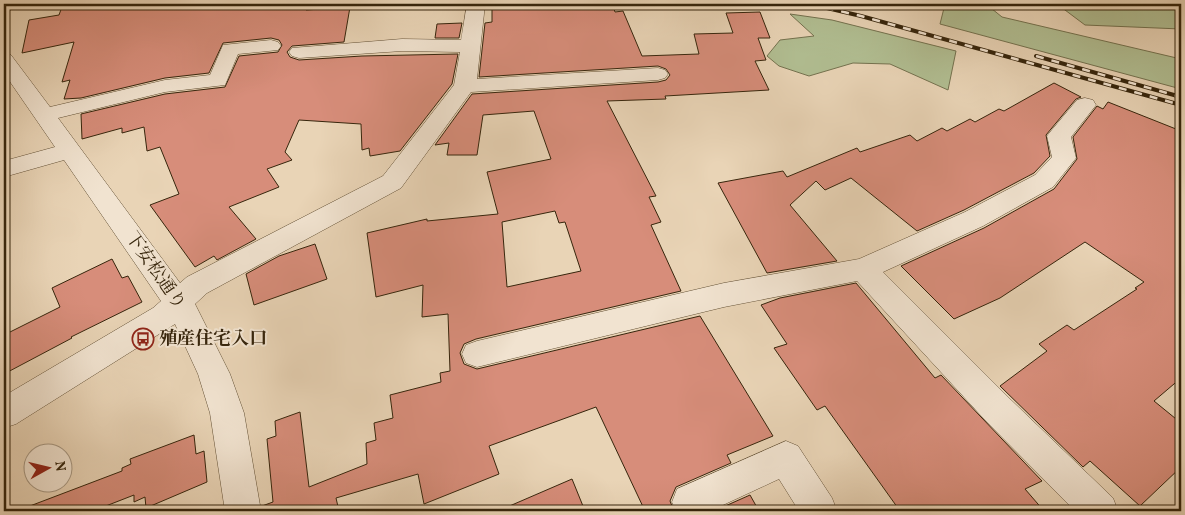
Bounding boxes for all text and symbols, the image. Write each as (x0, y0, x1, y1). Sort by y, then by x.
street label: 下安松通り (119, 227, 191, 315)
bus stop icon: 殖産住宅入口 (131, 327, 155, 351)
place label: 殖産住宅入口 (159, 327, 267, 352)
north arrow (22, 442, 72, 492)
text: N (49, 460, 70, 473)

